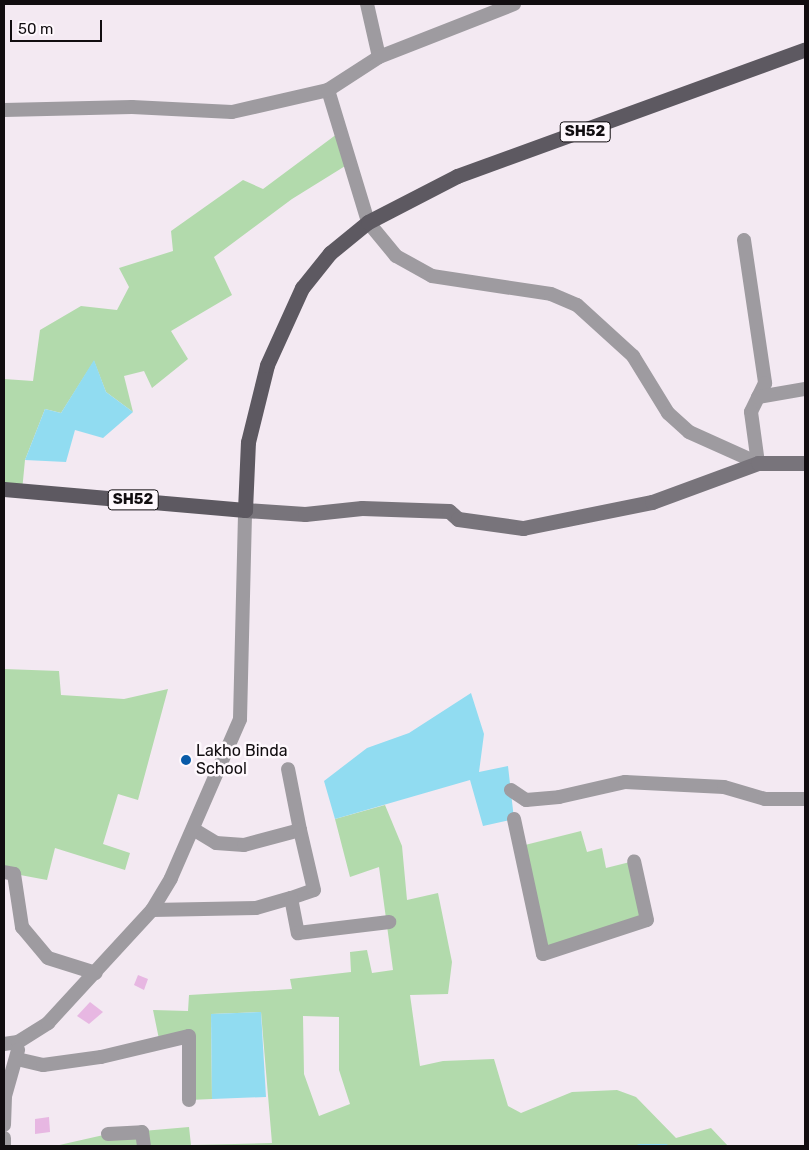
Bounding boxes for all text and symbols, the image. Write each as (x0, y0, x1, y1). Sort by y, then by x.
scale bar (12, 10, 105, 42)
text: 50 m (18, 20, 53, 38)
road number: SH52 (559, 120, 611, 144)
road number: SH52 (107, 488, 159, 512)
place label: Lakho Binda School (196, 741, 288, 779)
marker: Lakho Binda School (180, 754, 192, 766)

